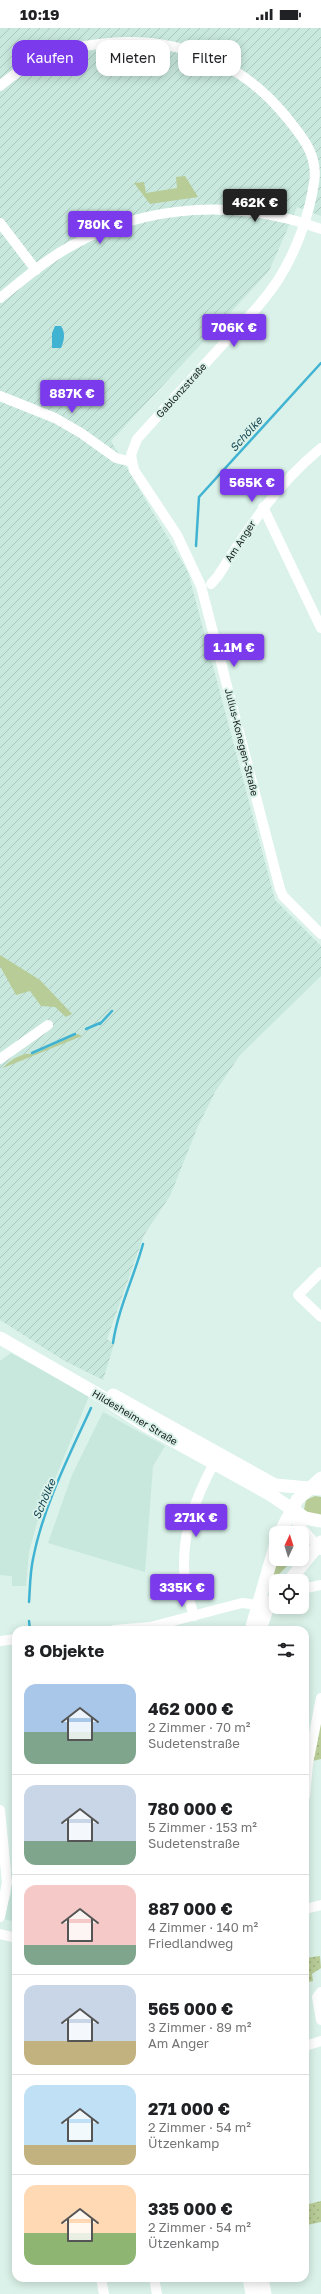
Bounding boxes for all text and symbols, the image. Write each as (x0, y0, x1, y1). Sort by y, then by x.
text: 10:19 (20, 5, 60, 23)
chip: Kaufen (12, 40, 88, 76)
chip: Mieten (96, 40, 170, 76)
chip: Filter (178, 40, 241, 76)
pin: 462K € (222, 189, 288, 223)
text: 462K € (232, 194, 278, 210)
pin: 780K € (67, 211, 133, 245)
text: 780K € (77, 216, 123, 232)
pin: 706K € (201, 314, 267, 348)
text: 706K € (211, 319, 257, 335)
street label: Gablonzstraße (153, 360, 209, 420)
pin: 887K € (39, 380, 105, 414)
text: 887K € (49, 385, 95, 401)
water label: Schölke (227, 412, 266, 454)
pin: 565K € (219, 469, 285, 503)
text: 565K € (229, 474, 275, 490)
street label: Am Anger (222, 518, 258, 564)
pin: 1.1M € (201, 634, 267, 668)
text: 1.1M € (213, 639, 255, 655)
street label: Julius-Konegen-Straße (223, 687, 261, 797)
street label: Hildesheimer Straße (90, 1387, 180, 1447)
water label: Schölke (29, 1475, 58, 1521)
pin: 271K € (163, 1504, 229, 1538)
text: 271K € (174, 1509, 218, 1525)
north arrow (269, 1526, 309, 1566)
map controls (269, 1526, 309, 1614)
pin: 335K € (149, 1574, 215, 1608)
button: locate (269, 1574, 309, 1614)
text: 335K € (159, 1579, 205, 1595)
icon: filters (275, 1639, 297, 1661)
text: 8 Objekte (24, 1640, 104, 1661)
text: 462 000 € (148, 1698, 233, 1719)
icon: home (56, 1700, 104, 1748)
text: 2 Zimmer · 70 m² (148, 1719, 250, 1735)
text: Sudetenstraße (148, 1735, 240, 1751)
text: 780 000 € (148, 1798, 233, 1819)
icon: home (56, 1801, 104, 1849)
text: 5 Zimmer · 153 m² (148, 1819, 257, 1835)
text: Sudetenstraße (148, 1835, 240, 1851)
text: 887 000 € (148, 1898, 233, 1919)
icon: home (56, 1901, 104, 1949)
text: 4 Zimmer · 140 m² (148, 1919, 258, 1935)
text: Friedlandweg (148, 1935, 233, 1951)
text: 565 000 € (148, 1998, 233, 2019)
icon: home (56, 2001, 104, 2049)
text: 3 Zimmer · 89 m² (148, 2019, 251, 2035)
text: Am Anger (148, 2035, 209, 2051)
text: 271 000 € (148, 2098, 230, 2119)
icon: home (56, 2101, 104, 2149)
text: 2 Zimmer · 54 m² (148, 2119, 251, 2135)
text: Ützenkamp (148, 2135, 219, 2151)
text: 335 000 € (148, 2198, 233, 2219)
icon: home (56, 2201, 104, 2249)
text: 2 Zimmer · 54 m² (148, 2219, 251, 2235)
text: Ützenkamp (148, 2235, 219, 2251)

